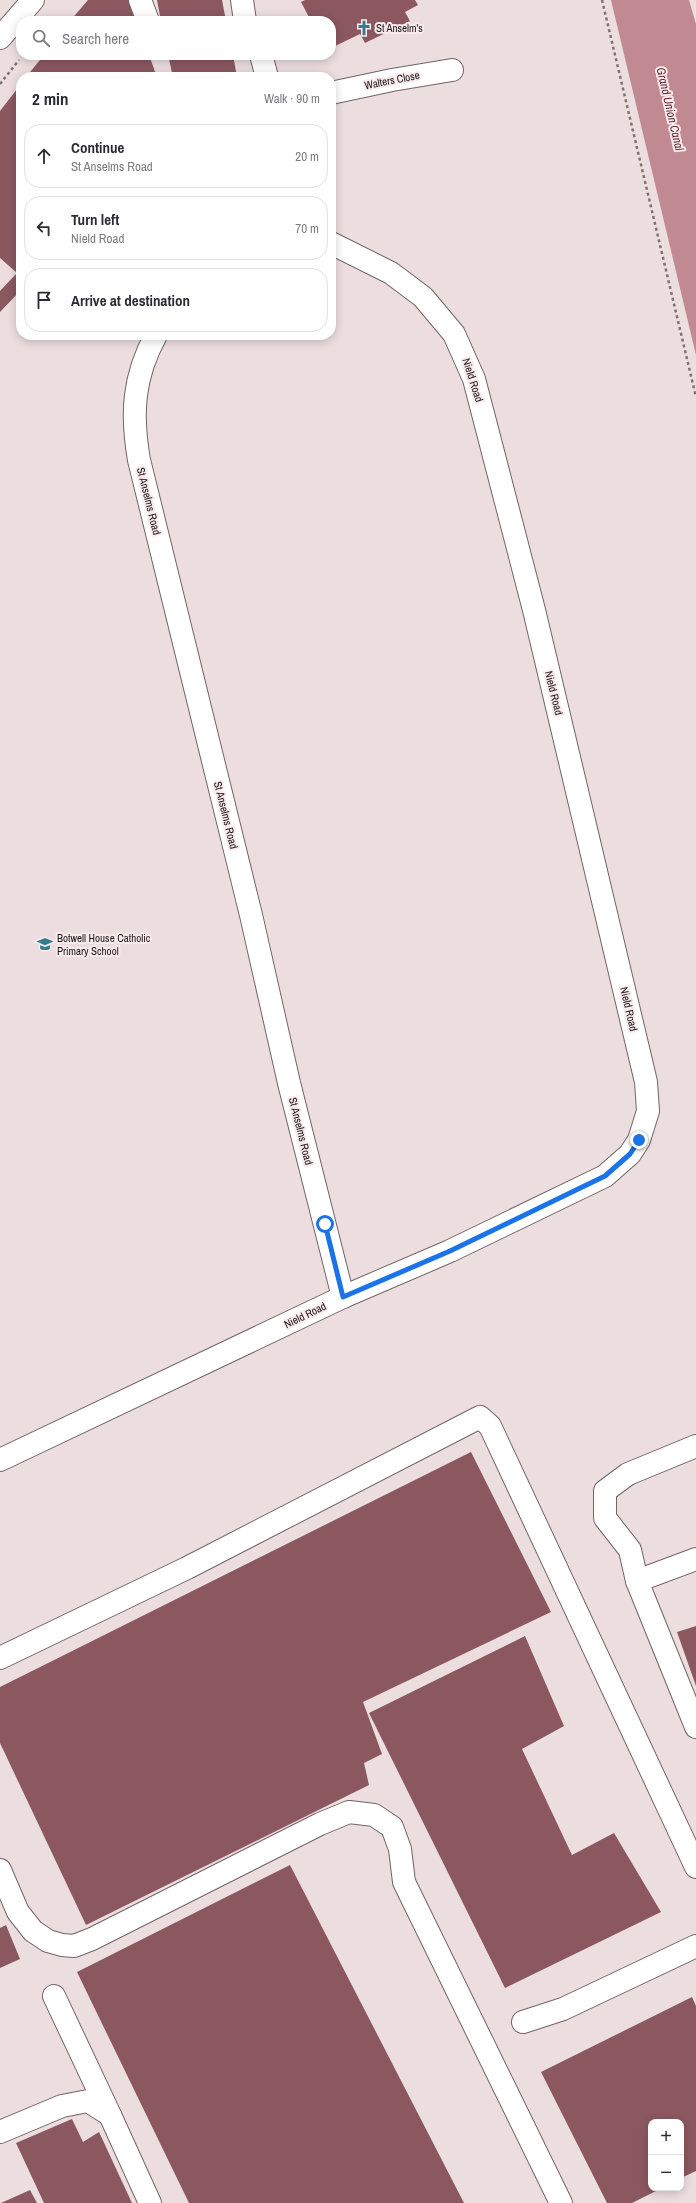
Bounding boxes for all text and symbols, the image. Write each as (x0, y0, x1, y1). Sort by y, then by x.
search box (16, 16, 336, 60)
church icon: St Anselm's (355, 19, 373, 37)
place label: St Anselm's (376, 21, 423, 35)
icon: search (30, 27, 52, 49)
text: Search here (62, 28, 129, 49)
water label: Grand Union Canal (653, 66, 688, 153)
street label: Walters Close (363, 68, 421, 92)
text: 2 min (32, 87, 68, 110)
text: Walk · 90 m (264, 90, 320, 107)
text: Continue (71, 137, 124, 158)
icon: ahead (33, 145, 55, 167)
text: 20 m (295, 148, 319, 165)
text: St Anselms Road (71, 158, 153, 175)
text: Turn left (71, 209, 119, 230)
icon: left (33, 217, 55, 239)
text: 70 m (295, 220, 319, 237)
text: Nield Road (71, 230, 124, 247)
icon: arrive (33, 289, 55, 311)
text: Arrive at destination (71, 290, 190, 311)
street label: Nield Road (459, 356, 487, 404)
street label: St Anselms Road (134, 466, 164, 536)
street label: Nield Road (542, 669, 566, 717)
street label: St Anselms Road (211, 780, 241, 850)
place label: Botwell House Catholic Primary School (57, 931, 151, 958)
school or university icon: Botwell House Catholic Primary School (36, 935, 54, 953)
street label: Nield Road (617, 985, 641, 1033)
street label: St Anselms Road (286, 1096, 316, 1166)
route end (630, 1131, 648, 1149)
route start (316, 1215, 334, 1233)
street label: Nield Road (282, 1299, 328, 1331)
map controls (648, 2119, 684, 2191)
button: + (648, 2119, 684, 2155)
button: − (648, 2155, 684, 2191)

